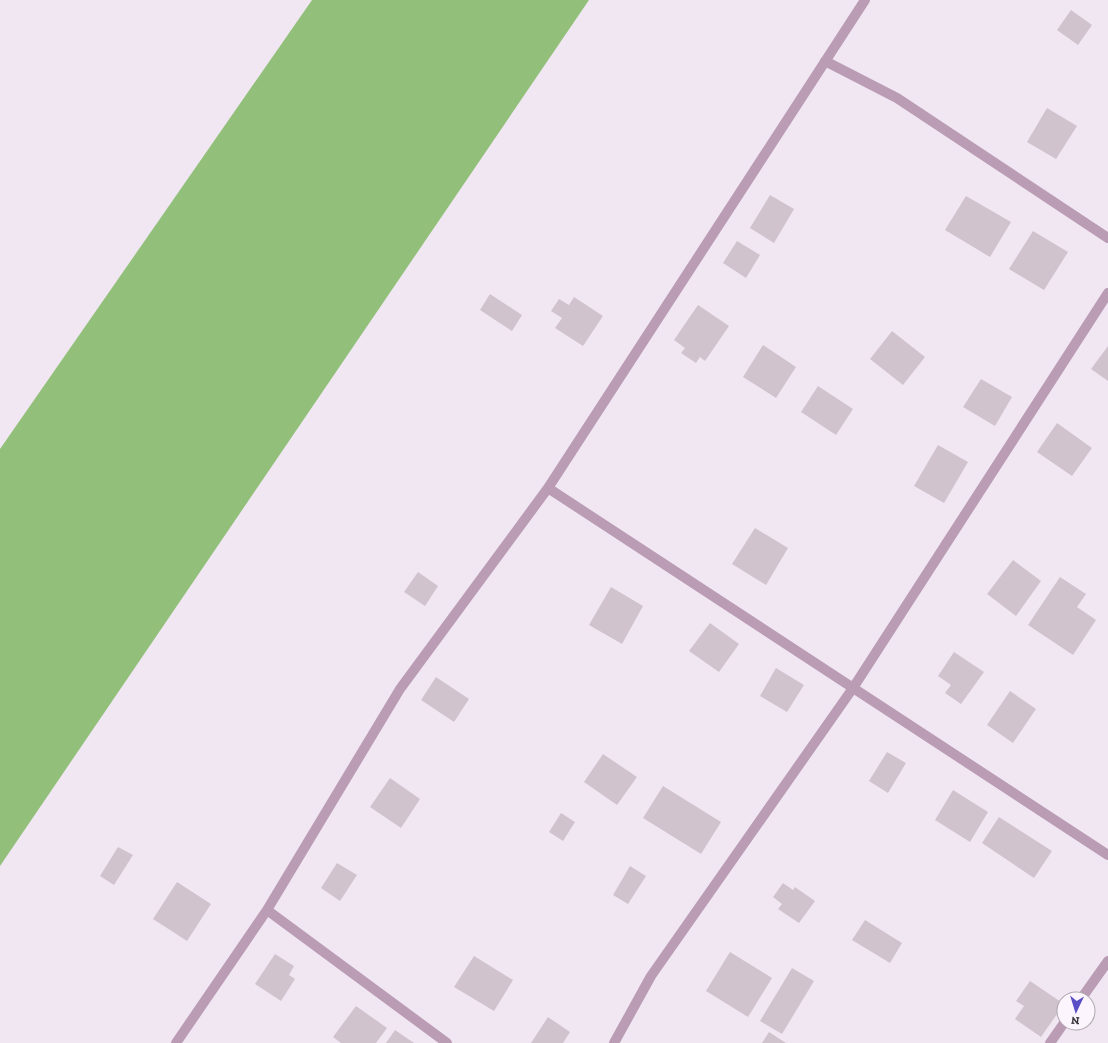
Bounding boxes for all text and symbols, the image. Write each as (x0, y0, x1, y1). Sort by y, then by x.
north arrow (1056, 991, 1096, 1031)
text: N (1070, 1014, 1080, 1027)

